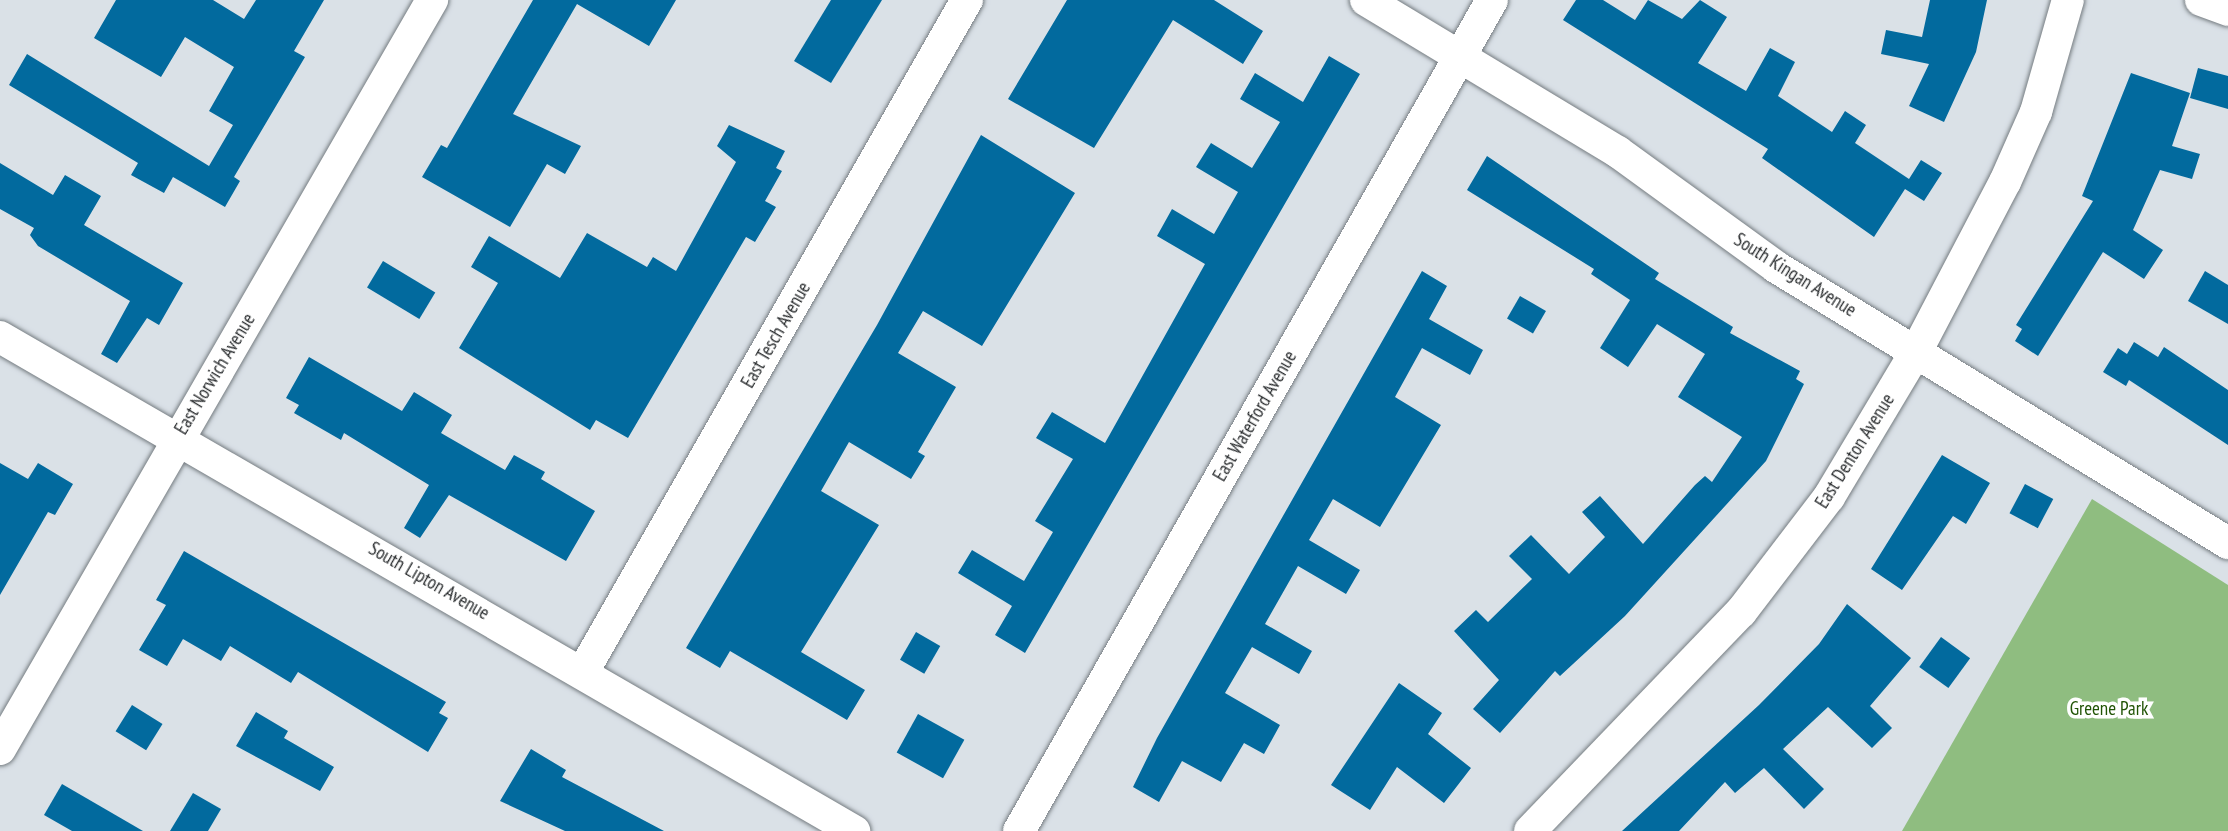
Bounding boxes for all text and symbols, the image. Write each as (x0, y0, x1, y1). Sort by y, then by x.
street label: South Kingan Avenue (1729, 228, 1861, 322)
street label: East Tesch Avenue (736, 278, 816, 392)
street label: East Norwich Avenue (170, 309, 260, 439)
street label: East Waterford Avenue (1208, 346, 1302, 486)
street label: East Denton Avenue (1811, 389, 1899, 513)
street label: South Lipton Avenue (364, 537, 494, 625)
park label: Greene Park (2070, 698, 2148, 720)

